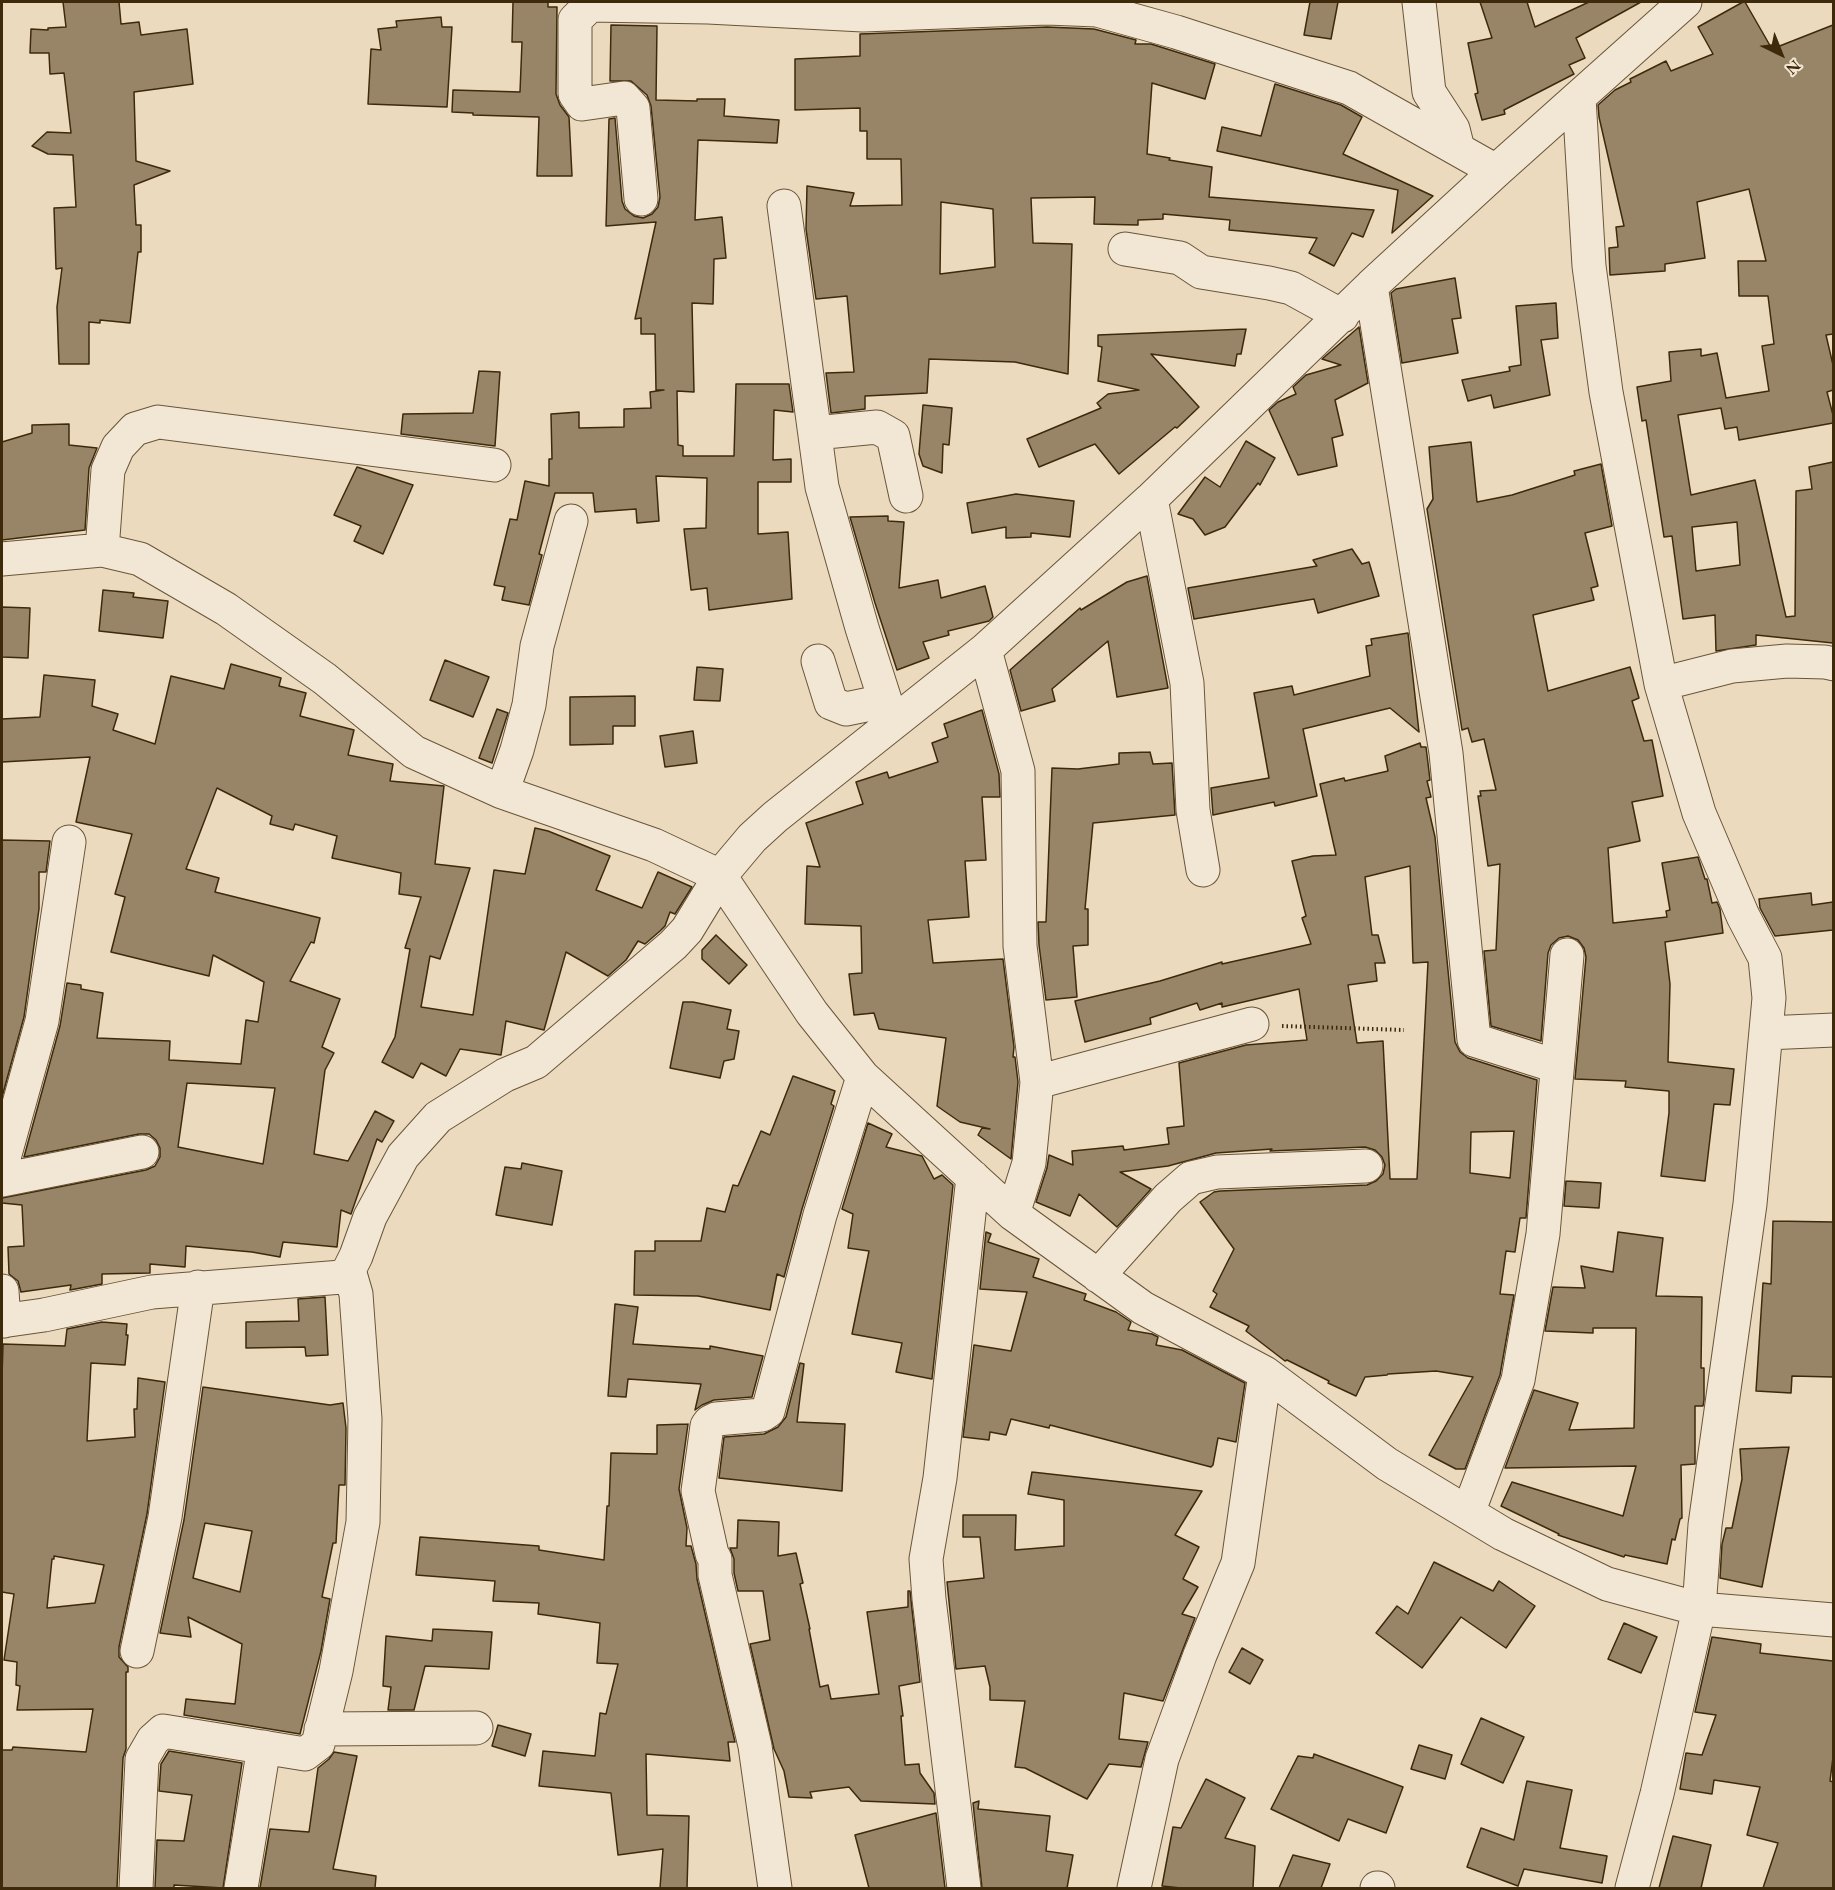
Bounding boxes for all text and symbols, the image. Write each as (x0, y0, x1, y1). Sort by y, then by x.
north arrow (1751, 24, 1811, 84)
text: N (1782, 55, 1806, 80)

